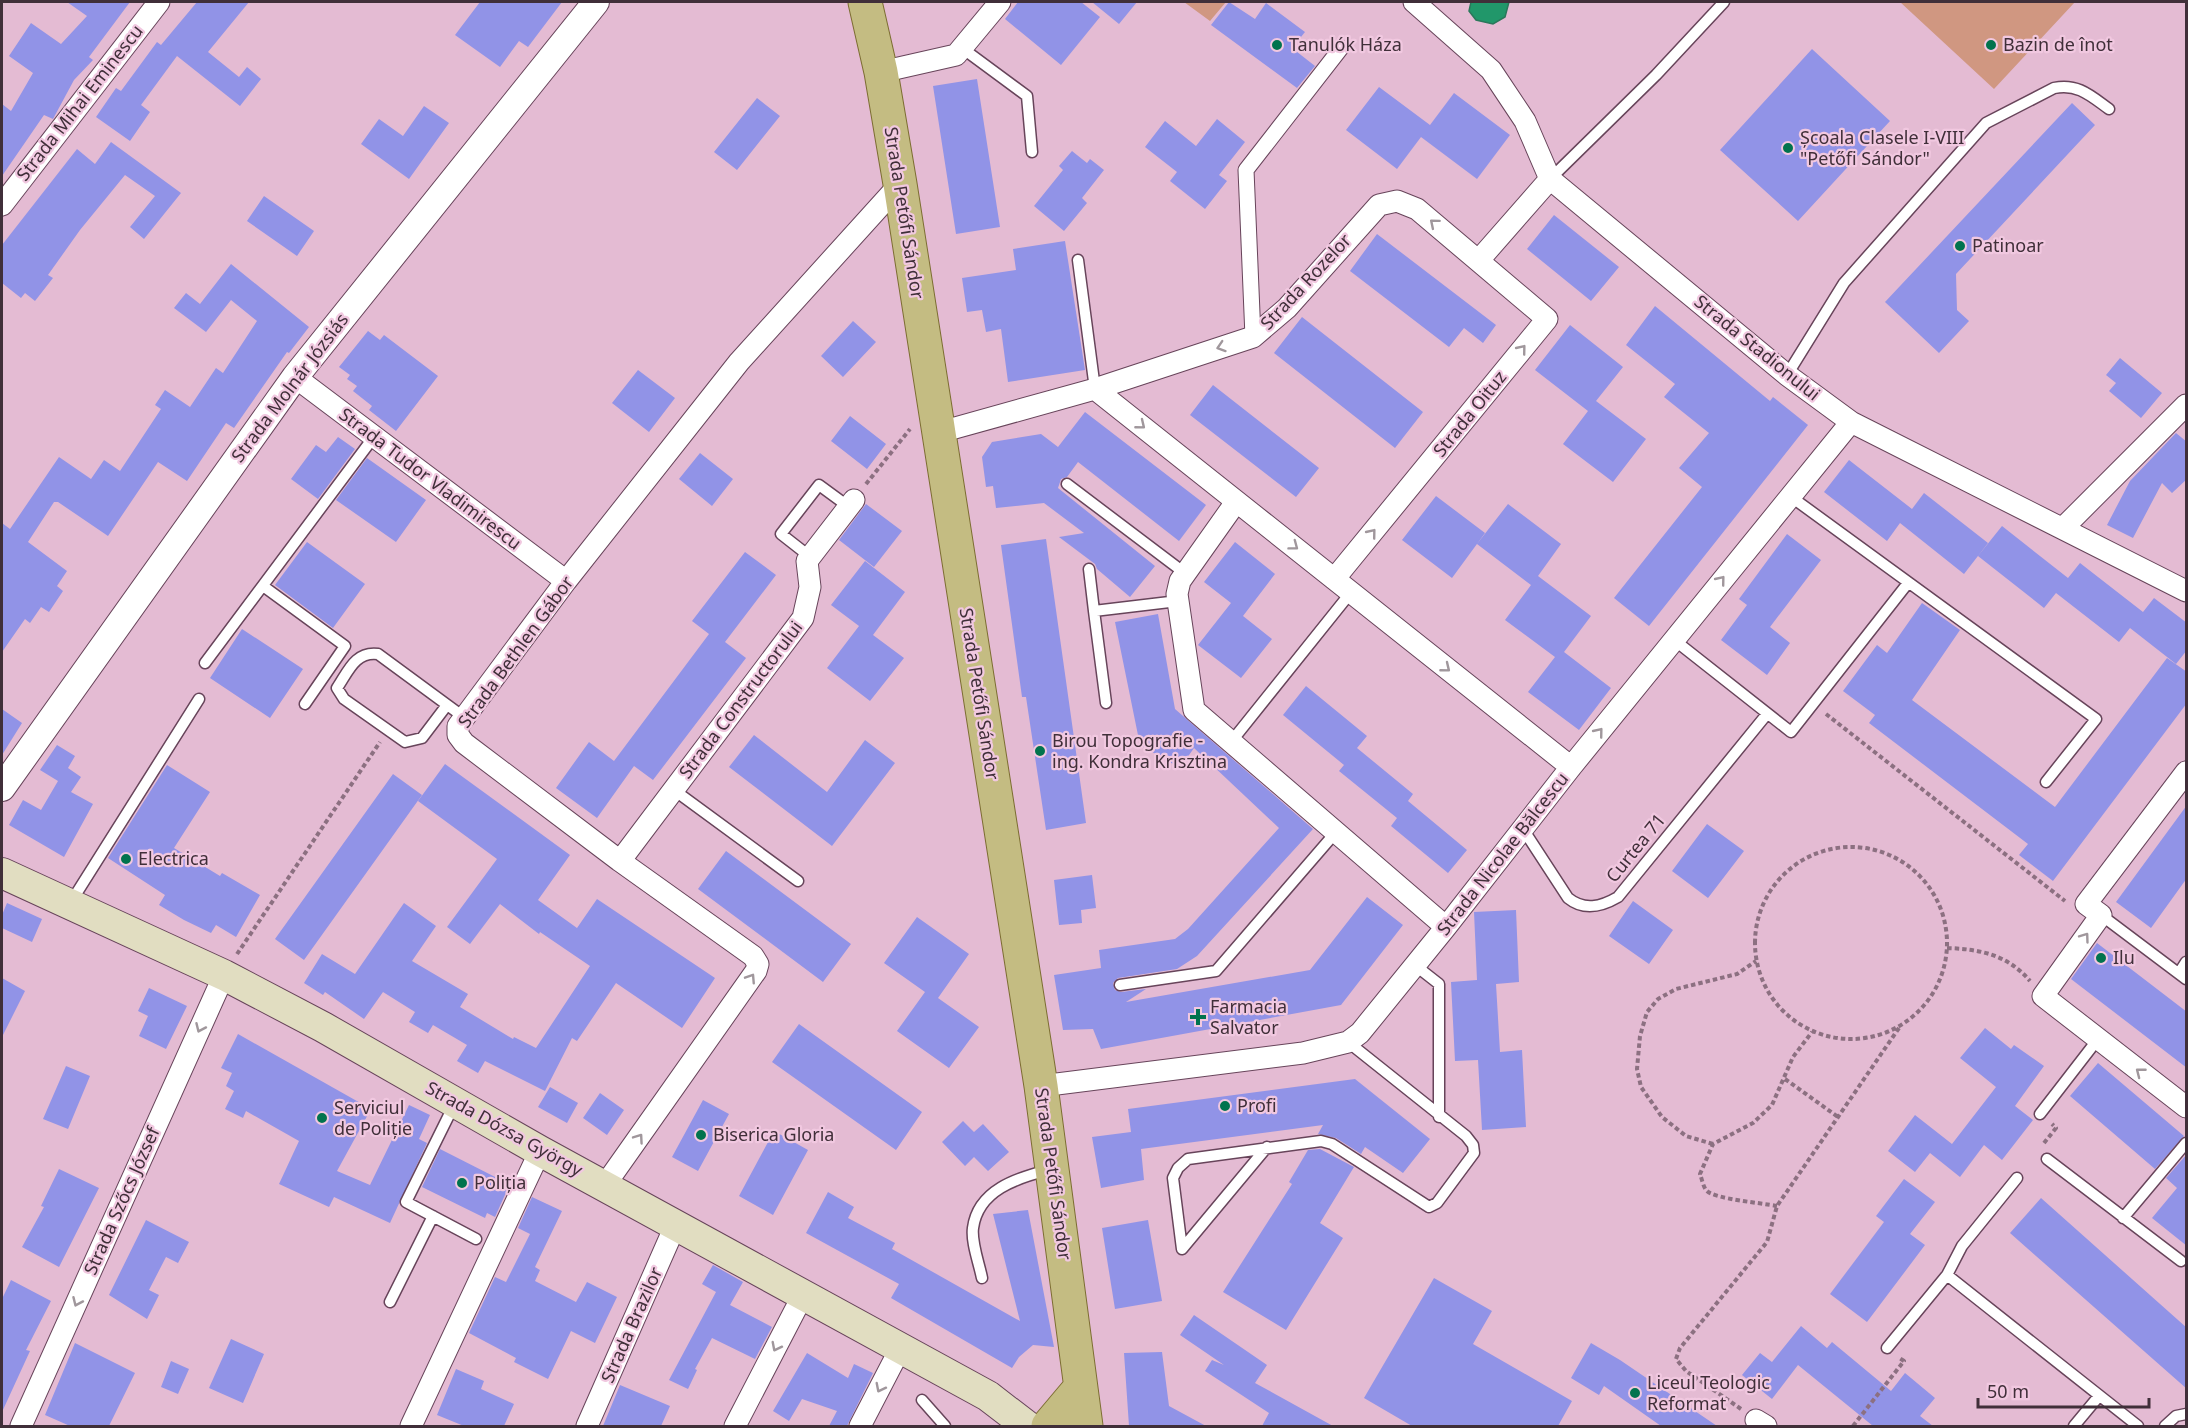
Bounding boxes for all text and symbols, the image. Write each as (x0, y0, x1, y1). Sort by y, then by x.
street label: Strada Mihai Eminescu (11, 19, 148, 185)
place label: Tanulók Háza (1289, 32, 1402, 56)
place label: Bazin de înot (2003, 32, 2113, 56)
marker: Tanulók Háza (1270, 38, 1284, 52)
marker: Bazin de înot (1984, 38, 1998, 52)
street label: Strada Petőfi Sándor (880, 125, 931, 301)
place label: Școala Clasele I-VIII "Petőfi Sándor" (1800, 125, 1964, 170)
marker: Școala Clasele I-VIII "Petőfi Sándor" (1781, 141, 1795, 155)
one-way arrow (1430, 219, 1441, 230)
street label: Strada Rozelor (1255, 228, 1356, 334)
place label: Patinoar (1972, 233, 2044, 257)
marker: Patinoar (1953, 239, 1967, 253)
street label: Strada Stadionului (1690, 289, 1825, 405)
street label: Strada Molnár Józsiás (225, 308, 353, 467)
one-way arrow (1216, 340, 1227, 352)
one-way arrow (1515, 345, 1526, 356)
street label: Strada Oituz (1427, 365, 1511, 461)
street label: Strada Tudor Vladimirescu (335, 402, 526, 555)
one-way arrow (1134, 418, 1145, 429)
one-way arrow (1365, 528, 1376, 539)
one-way arrow (1287, 539, 1298, 550)
street label: Strada Bethlen Gábor (452, 570, 579, 732)
one-way arrow (1713, 576, 1724, 587)
street label: Strada Petőfi Sándor (955, 606, 1006, 782)
street label: Strada Constructorului (673, 616, 807, 783)
one-way arrow (1439, 660, 1450, 671)
place label: Birou Topografie - ing. Kondra Krisztina (1052, 728, 1227, 773)
one-way arrow (1591, 728, 1602, 739)
marker: Birou Topografie - ing. Kondra Krisztina (1033, 744, 1047, 758)
street label: Strada Nicolae Bălcescu (1431, 767, 1573, 940)
street label: Curtea 71 (1600, 808, 1670, 887)
place label: Electrica (138, 846, 209, 870)
marker: Electrica (119, 852, 133, 866)
one-way arrow (2078, 933, 2089, 944)
place label: Ilu (2113, 945, 2135, 969)
marker: Ilu (2094, 951, 2108, 965)
one-way arrow (743, 973, 754, 984)
place label: Farmacia Salvator (1210, 994, 1287, 1039)
marker: Farmacia Salvator (1191, 1010, 1205, 1024)
one-way arrow (195, 1022, 207, 1033)
one-way arrow (2136, 1068, 2147, 1079)
street label: Strada Dózsa György (422, 1075, 588, 1182)
street label: Strada Petőfi Sándor (1030, 1086, 1078, 1262)
place label: Profi (1237, 1093, 1277, 1117)
place label: Serviciul de Poliție (334, 1095, 412, 1140)
marker: Profi (1218, 1099, 1232, 1113)
marker: Serviciul de Poliție (315, 1111, 329, 1125)
street label: Strada Szőcs József (78, 1122, 165, 1278)
place label: Biserica Gloria (713, 1122, 834, 1146)
marker: Biserica Gloria (694, 1128, 708, 1142)
one-way arrow (632, 1133, 643, 1144)
place label: Poliția (474, 1170, 526, 1194)
marker: Poliția (455, 1176, 469, 1190)
street label: Strada Brazilor (595, 1262, 668, 1386)
one-way arrow (72, 1295, 84, 1306)
one-way arrow (772, 1341, 783, 1351)
place label: Liceul Teologic Reformat (1647, 1370, 1770, 1415)
scale bar (1978, 1371, 2149, 1409)
text: 50 m (1987, 1379, 2029, 1403)
one-way arrow (876, 1381, 887, 1392)
marker: Liceul Teologic Reformat (1628, 1386, 1642, 1400)

